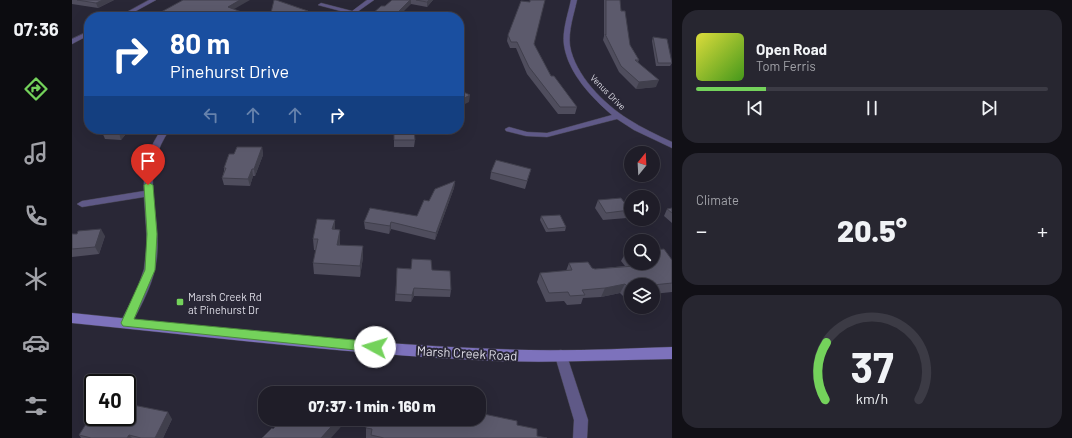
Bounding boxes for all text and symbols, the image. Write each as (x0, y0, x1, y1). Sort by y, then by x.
text: 07:36 (13, 18, 59, 40)
text: 80 m (170, 26, 230, 60)
icon: right (104, 28, 156, 80)
text: Open Road (756, 40, 827, 58)
text: Tom Ferris (756, 58, 816, 74)
text: Pinehurst Drive (170, 60, 289, 82)
street label: Venus Drive (588, 72, 628, 112)
icon: directions (22, 75, 50, 103)
icon: previous (744, 97, 766, 119)
icon: pause (861, 97, 883, 119)
icon: next (978, 97, 1000, 119)
icon: left (200, 104, 222, 126)
icon: ahead (242, 104, 264, 126)
icon: ahead (284, 104, 306, 126)
icon: right (326, 104, 348, 126)
icon: music (22, 139, 50, 167)
pin (131, 144, 165, 185)
north arrow (624, 146, 660, 182)
map controls (624, 146, 660, 314)
icon: arrive (137, 150, 159, 172)
button: sound (624, 190, 660, 226)
text: Climate (696, 192, 739, 208)
icon: phone (22, 202, 50, 230)
text: 20.5° (837, 212, 907, 248)
text: − (696, 217, 707, 243)
text: + (1037, 217, 1048, 243)
button: search (624, 234, 660, 270)
icon: climate (22, 265, 50, 293)
button: layers (624, 278, 660, 314)
place label: Marsh Creek Rd at Pinehurst Dr (188, 290, 262, 316)
marker: Marsh Creek Rd at Pinehurst Dr (175, 297, 185, 307)
position arrow (354, 326, 396, 368)
icon: car (22, 329, 50, 357)
text: 37 (850, 340, 894, 390)
street label: Marsh Creek Road (416, 342, 518, 364)
speed limit sign: 40 (84, 374, 136, 426)
text: km/h (856, 389, 888, 406)
icon: filters (22, 392, 50, 420)
text: 07:37 · 1 min · 160 m (308, 397, 436, 415)

